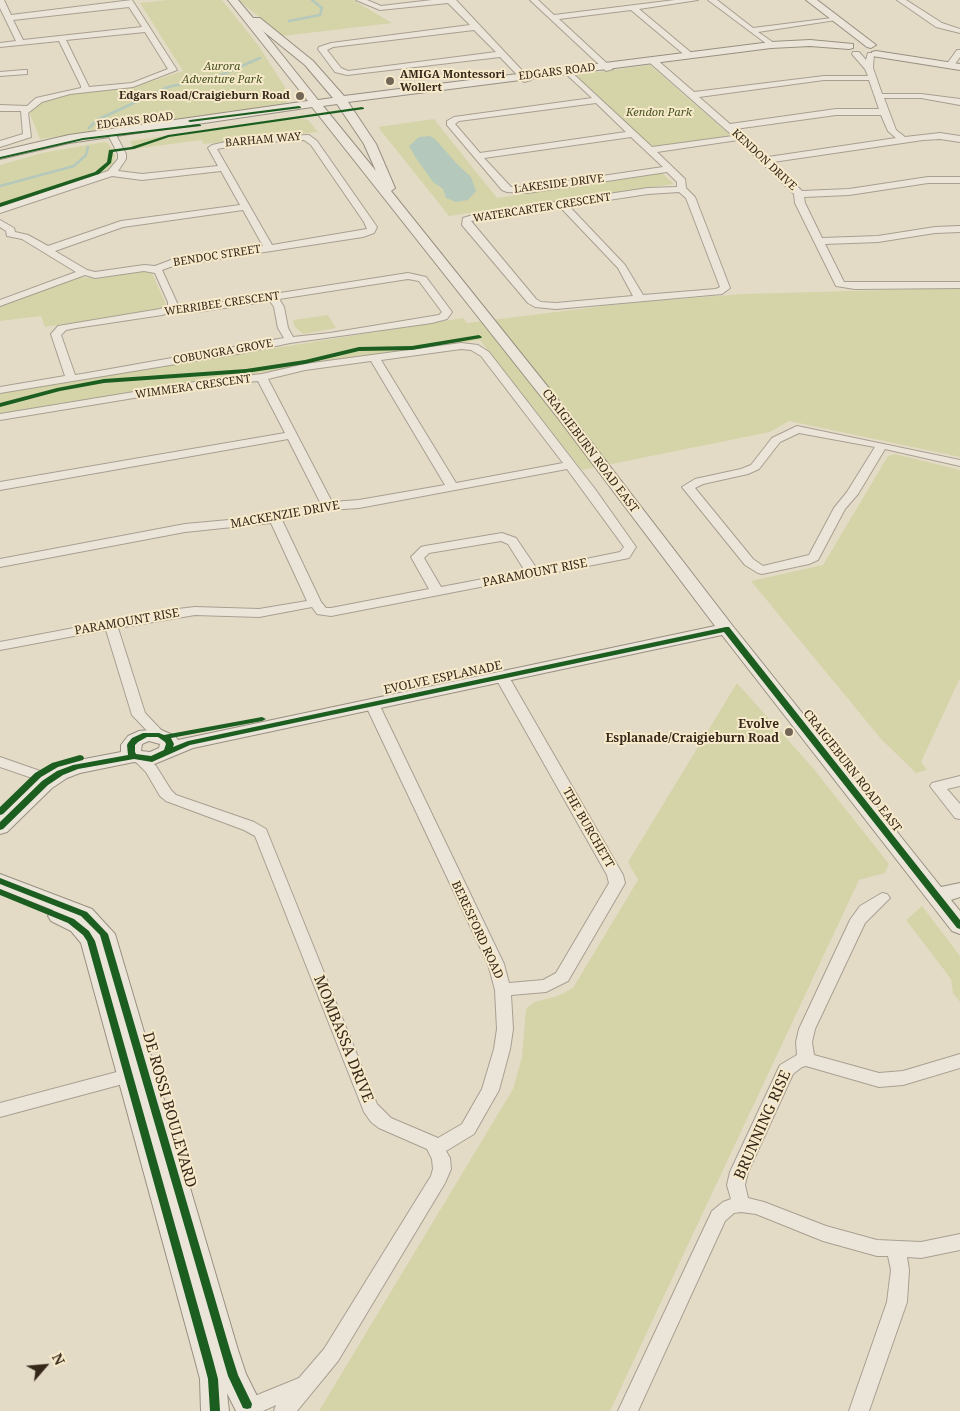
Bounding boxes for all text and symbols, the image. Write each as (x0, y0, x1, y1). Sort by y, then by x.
park label: Aurora Adventure Park (182, 60, 262, 86)
street label: EDGARS ROAD (518, 61, 596, 83)
place label: AMIGA Montessori Wollert (400, 68, 505, 94)
marker: AMIGA Montessori Wollert (384, 75, 396, 87)
place label: Edgars Road/Craigieburn Road (119, 89, 290, 103)
marker: Edgars Road/Craigieburn Road (294, 90, 306, 102)
park label: Kendon Park (626, 106, 692, 120)
street label: EDGARS ROAD (96, 110, 174, 132)
street label: KENDON DRIVE (729, 127, 799, 193)
street label: BARHAM WAY (224, 130, 302, 150)
street label: LAKESIDE DRIVE (513, 172, 605, 196)
street label: WATERCARTER CRESCENT (472, 191, 612, 225)
street label: BENDOC STREET (172, 243, 262, 269)
street label: WERRIBEE CRESCENT (164, 289, 280, 319)
street label: COBUNGRA GROVE (172, 337, 274, 367)
street label: WIMMERA CRESCENT (134, 372, 252, 402)
street label: CRAIGIEBURN ROAD EAST (539, 386, 641, 516)
street label: MACKENZIE DRIVE (229, 498, 341, 532)
street label: PARAMOUNT RISE (482, 556, 588, 590)
street label: PARAMOUNT RISE (73, 606, 181, 638)
street label: EVOLVE ESPLANADE (383, 658, 503, 698)
street label: CRAIGIEBURN ROAD EAST (800, 707, 904, 835)
place label: Evolve Esplanade/Craigieburn Road (606, 718, 779, 746)
marker: Evolve Esplanade/Craigieburn Road (783, 726, 795, 738)
street label: THE BURCHETT (559, 785, 617, 871)
street label: BERESFORD ROAD (448, 879, 506, 981)
street label: MOMBASSA DRIVE (309, 973, 377, 1105)
street label: DE ROSSI BOULEVARD (138, 1030, 200, 1190)
street label: BRUNNING RISE (731, 1068, 795, 1182)
north arrow (20, 1341, 70, 1391)
text: N (48, 1350, 70, 1368)

